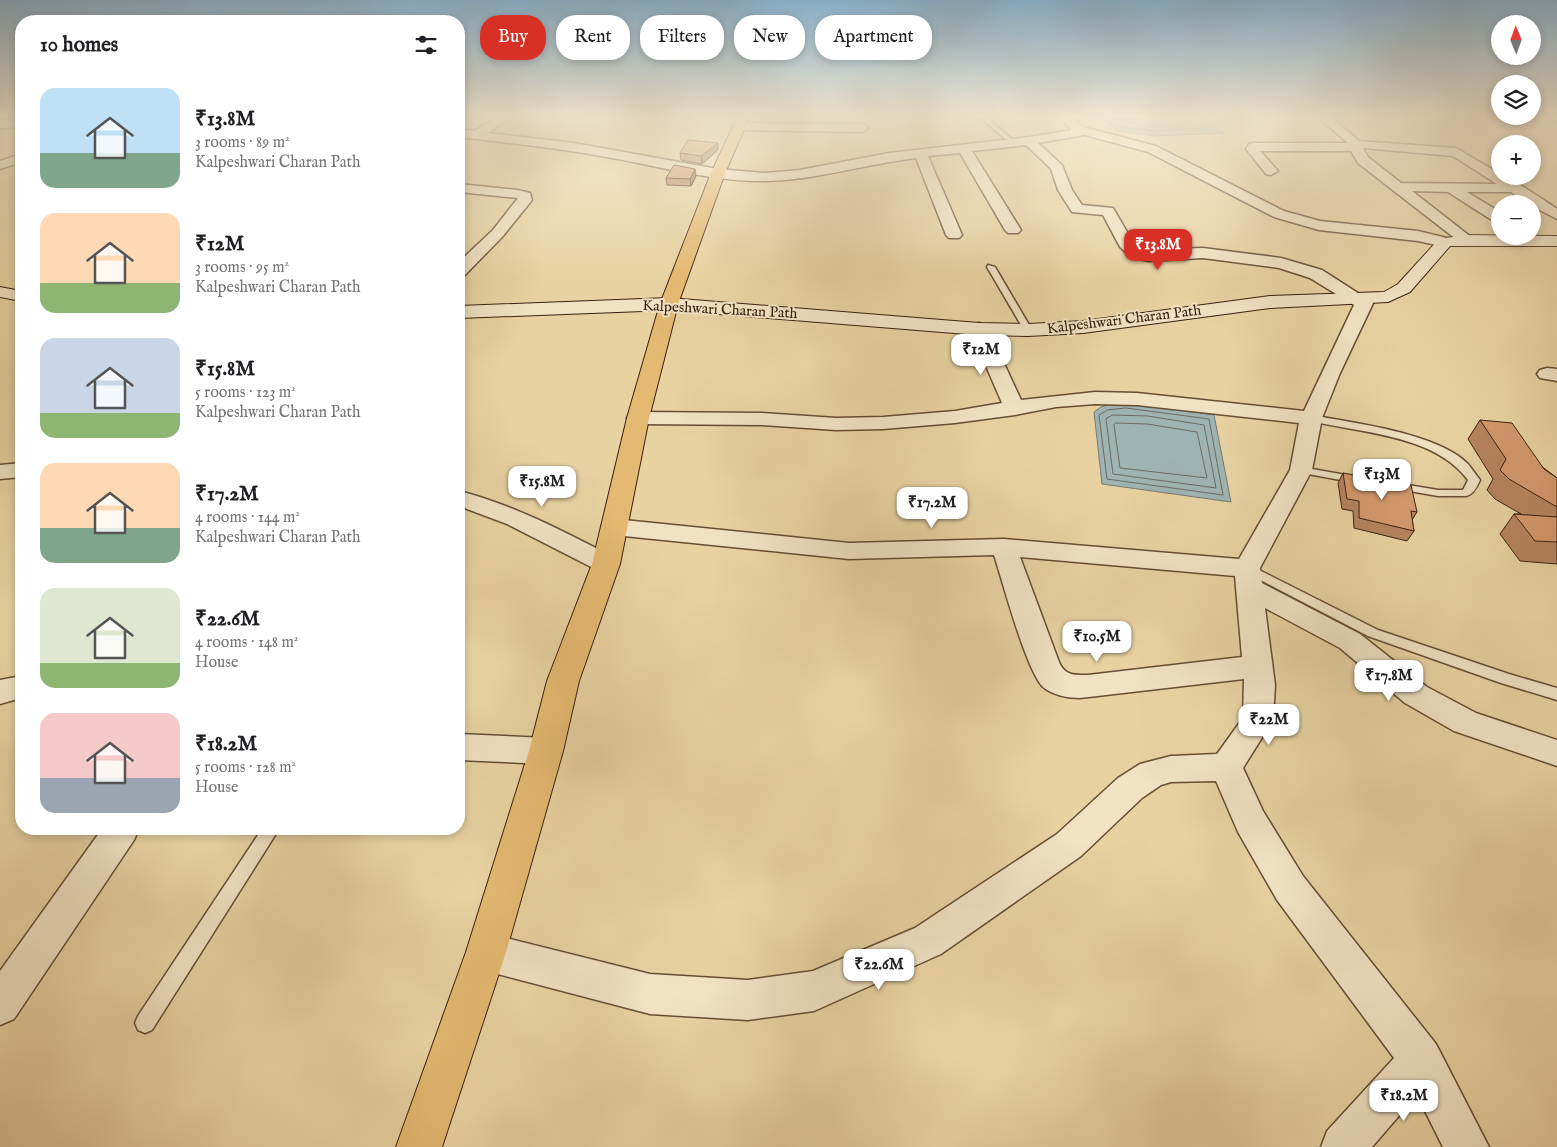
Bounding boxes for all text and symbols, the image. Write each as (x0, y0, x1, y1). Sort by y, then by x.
chip: Buy (480, 15, 546, 60)
chip: Rent (556, 15, 630, 60)
chip: Filters (640, 15, 724, 60)
chip: New (734, 15, 805, 60)
chip: Apartment (815, 15, 932, 60)
north arrow (1491, 15, 1541, 65)
map controls (1491, 15, 1541, 245)
icon: filters (412, 31, 440, 59)
text: 10 homes (40, 32, 118, 59)
button: layers (1491, 75, 1541, 125)
text: ₹13.8M (195, 106, 255, 133)
icon: home (80, 108, 140, 168)
text: 3 rooms · 89 m² (195, 133, 290, 153)
button: + (1491, 135, 1541, 185)
text: Kalpeshwari Charan Path (195, 153, 361, 173)
button: − (1491, 195, 1541, 245)
pin: ₹13.8M (1117, 228, 1199, 271)
text: ₹12M (195, 231, 244, 258)
icon: home (80, 233, 140, 293)
text: ₹13.8M (1135, 235, 1181, 255)
text: 3 rooms · 95 m² (195, 258, 289, 278)
text: Kalpeshwari Charan Path (195, 278, 361, 298)
street label: Kalpeshwari Charan Path (642, 296, 798, 323)
street label: Kalpeshwari Charan Path (1046, 301, 1202, 338)
pin: ₹12M (951, 334, 1011, 376)
text: ₹12M (962, 340, 1000, 360)
text: ₹15.8M (195, 356, 255, 383)
icon: home (80, 358, 140, 418)
text: 5 rooms · 123 m² (195, 383, 296, 403)
text: Kalpeshwari Charan Path (195, 403, 361, 423)
pin: ₹13M (1352, 458, 1412, 501)
text: ₹13M (1364, 465, 1400, 485)
pin: ₹15.8M (501, 466, 583, 508)
text: ₹15.8M (519, 472, 565, 492)
text: ₹17.2M (195, 481, 259, 508)
icon: home (80, 483, 140, 543)
pin: ₹17.2M (891, 486, 973, 529)
text: ₹17.2M (908, 493, 956, 513)
text: 4 rooms · 144 m² (195, 508, 300, 528)
text: Kalpeshwari Charan Path (195, 528, 361, 548)
text: ₹22.6M (195, 606, 260, 633)
icon: home (80, 608, 140, 668)
pin: ₹10.5M (1056, 620, 1138, 663)
text: ₹10.5M (1073, 627, 1121, 647)
text: 4 rooms · 148 m² (195, 633, 298, 653)
text: House (195, 653, 238, 673)
pin: ₹17.8M (1348, 660, 1430, 702)
text: ₹17.8M (1365, 666, 1413, 686)
pin: ₹22M (1239, 704, 1299, 746)
text: ₹22M (1249, 710, 1289, 730)
text: ₹18.2M (195, 731, 257, 758)
icon: home (80, 733, 140, 793)
text: 5 rooms · 128 m² (195, 758, 296, 778)
text: House (195, 778, 238, 798)
pin: ₹22.6M (838, 948, 920, 991)
text: ₹22.6M (854, 955, 904, 975)
pin: ₹18.2M (1363, 1080, 1445, 1122)
text: ₹18.2M (1380, 1086, 1428, 1106)

